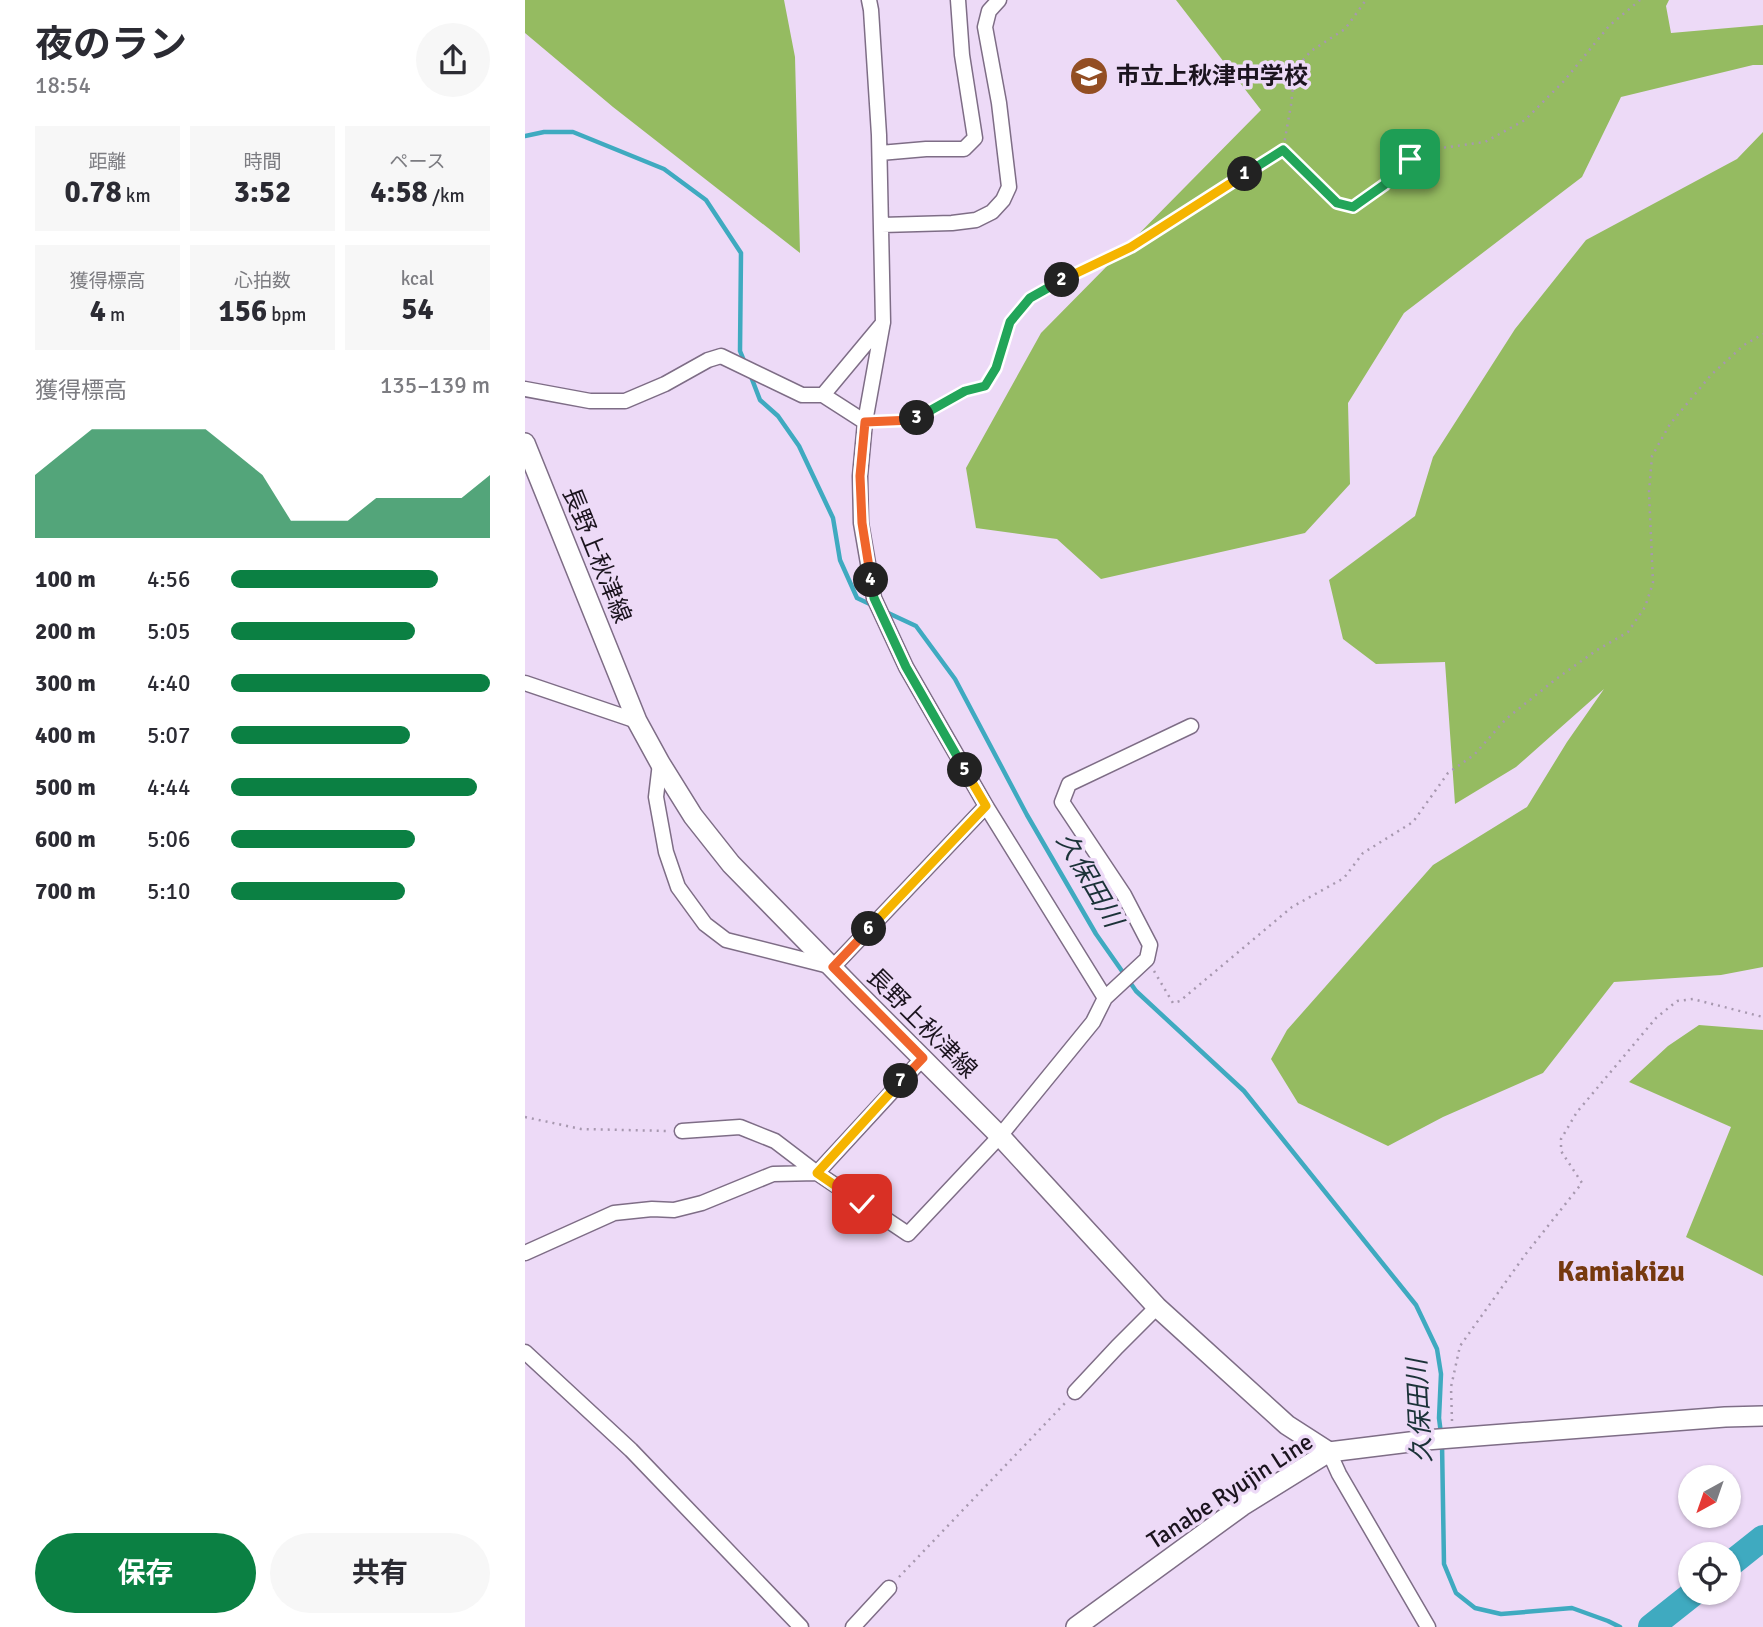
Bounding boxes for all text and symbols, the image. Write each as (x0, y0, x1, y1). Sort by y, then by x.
text: 夜のラン (35, 21, 187, 68)
button: share (416, 23, 490, 97)
school or university icon: 市立上秋津中学校 (1068, 55, 1110, 97)
place label: 市立上秋津中学校 (1116, 61, 1308, 91)
text: 18:54 (35, 71, 91, 100)
pin (1380, 129, 1440, 189)
icon: arrive (1391, 140, 1429, 178)
text: 距離 (88, 150, 127, 174)
text: 時間 (243, 150, 282, 174)
text: ペース (389, 150, 446, 174)
pin: 1 (1227, 156, 1263, 192)
text: 1 (1239, 161, 1250, 185)
text: 0.78 (64, 174, 122, 211)
text: 3:52 (234, 174, 291, 211)
text: 4:58 (370, 174, 428, 211)
text: km (122, 184, 151, 208)
text: /km (428, 184, 465, 208)
pin: 2 (1045, 262, 1079, 298)
text: kcal (401, 267, 434, 291)
text: 2 (1056, 267, 1067, 291)
text: 獲得標高 (69, 269, 146, 293)
text: 心拍数 (234, 269, 291, 293)
text: 54 (401, 291, 434, 328)
text: 4 (90, 293, 106, 330)
text: 156 (218, 293, 267, 330)
text: m (106, 303, 125, 327)
text: bpm (267, 303, 307, 327)
text: 135–139 m (380, 371, 490, 400)
text: 獲得標高 (35, 376, 127, 405)
pin: 3 (899, 400, 935, 436)
text: 3 (911, 405, 922, 429)
street label: 長野上秋津線 (556, 483, 638, 627)
pin: 4 (853, 562, 889, 598)
text: 100 m (35, 565, 96, 594)
text: 4:56 (147, 565, 190, 594)
text: 4 (865, 567, 876, 591)
text: 200 m (35, 617, 96, 646)
text: 5:05 (147, 617, 190, 646)
text: 300 m (35, 669, 96, 698)
text: 4:40 (147, 669, 190, 698)
text: 400 m (35, 721, 96, 750)
text: 5:07 (147, 721, 190, 750)
pin: 5 (947, 752, 983, 788)
text: 5 (959, 757, 970, 781)
text: 500 m (35, 773, 96, 802)
text: 4:44 (147, 773, 190, 802)
text: 600 m (35, 825, 96, 854)
text: 5:06 (147, 825, 190, 854)
water label: 久保田川 (1049, 827, 1130, 936)
text: 700 m (35, 877, 96, 906)
text: 5:10 (147, 877, 190, 906)
pin: 6 (851, 912, 887, 946)
text: 6 (863, 916, 874, 940)
street label: 長野上秋津線 (860, 961, 984, 1085)
pin: 7 (883, 1064, 919, 1098)
text: 7 (895, 1068, 906, 1092)
pin (832, 1174, 892, 1234)
icon: check (843, 1185, 881, 1223)
district label: Kamiakizu (1557, 1255, 1685, 1289)
water label: 久保田川 (1401, 1355, 1439, 1464)
street label: Tanabe Ryujin Line (1142, 1426, 1318, 1556)
north arrow (1678, 1465, 1741, 1528)
map controls (1678, 1465, 1741, 1605)
button: 保存 (35, 1533, 256, 1613)
button: 共有 (270, 1533, 490, 1613)
button: locate (1678, 1542, 1741, 1605)

